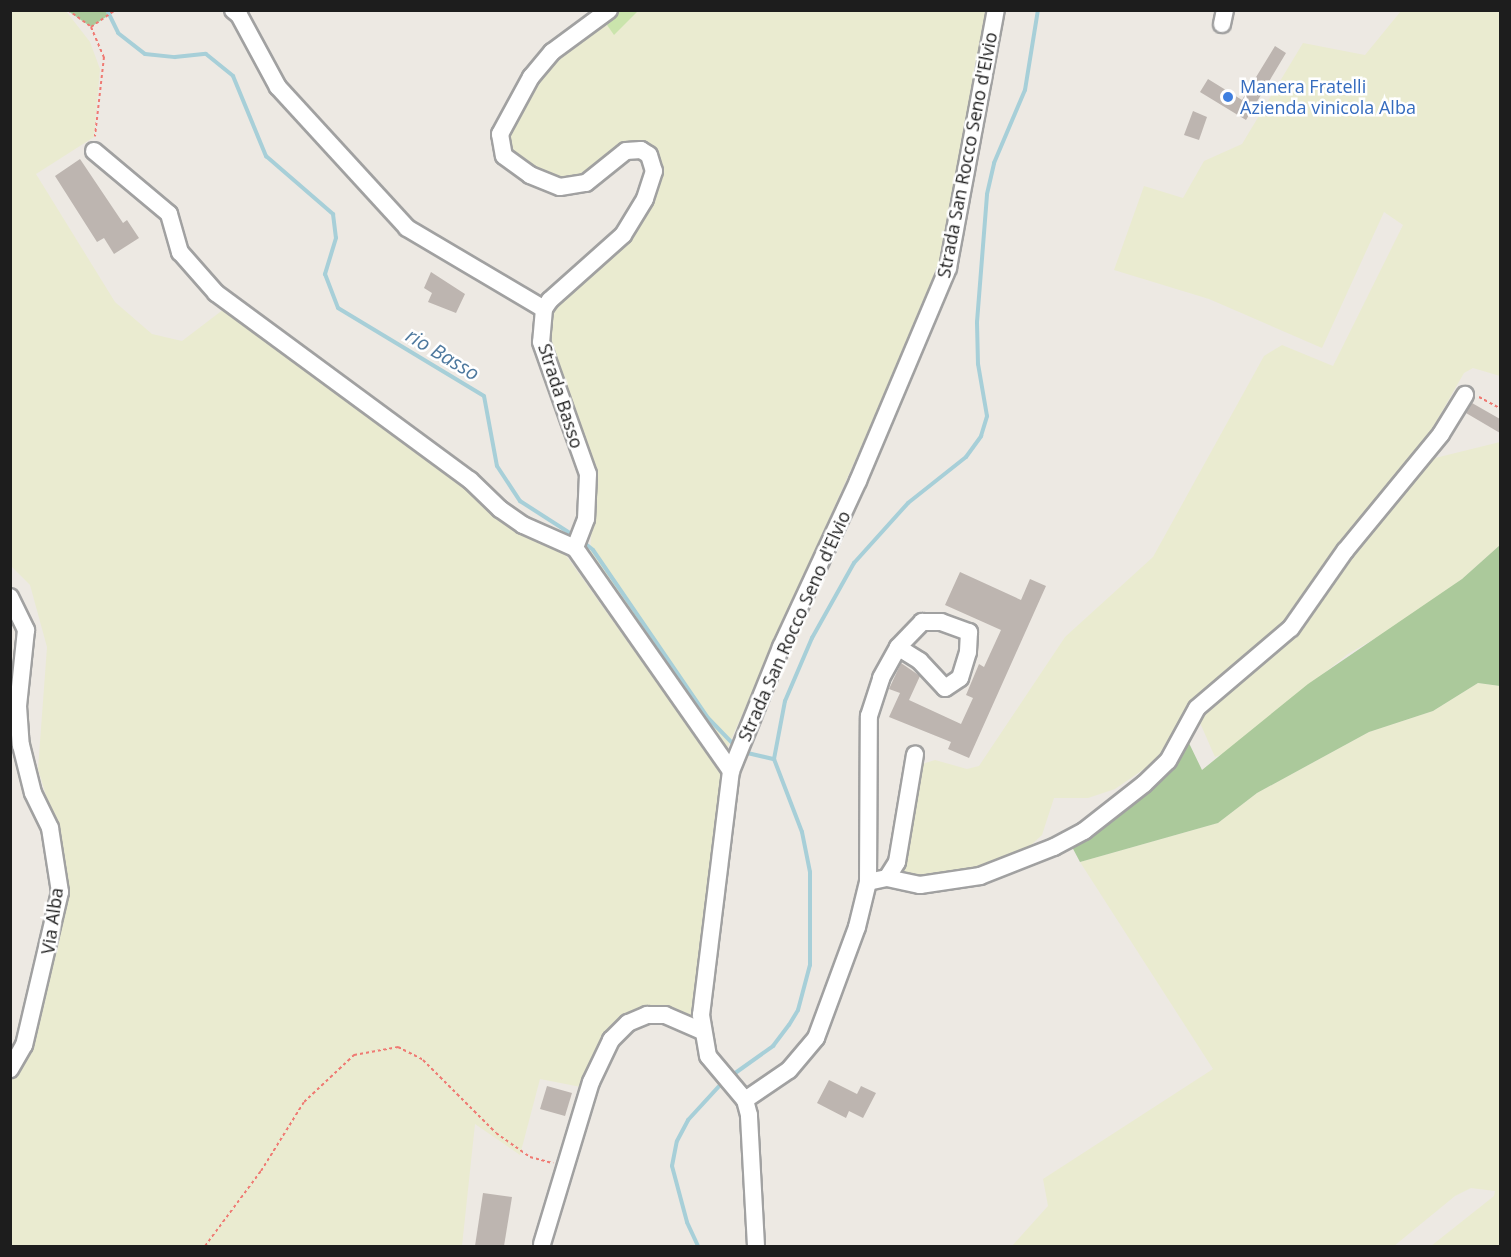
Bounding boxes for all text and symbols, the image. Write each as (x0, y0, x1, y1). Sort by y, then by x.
street label: Strada San Rocco Seno d'Elvio (933, 30, 1001, 280)
place label: Manera Fratelli Azienda vinicola Alba (1240, 76, 1416, 118)
marker: Manera Fratelli Azienda vinicola Alba (1221, 90, 1235, 104)
water label: rio Basso (402, 323, 484, 385)
street label: Strada Basso (534, 341, 588, 451)
street label: Strada San Rocco Seno d'Elvio (733, 507, 855, 745)
street label: Via Alba (37, 886, 67, 956)

